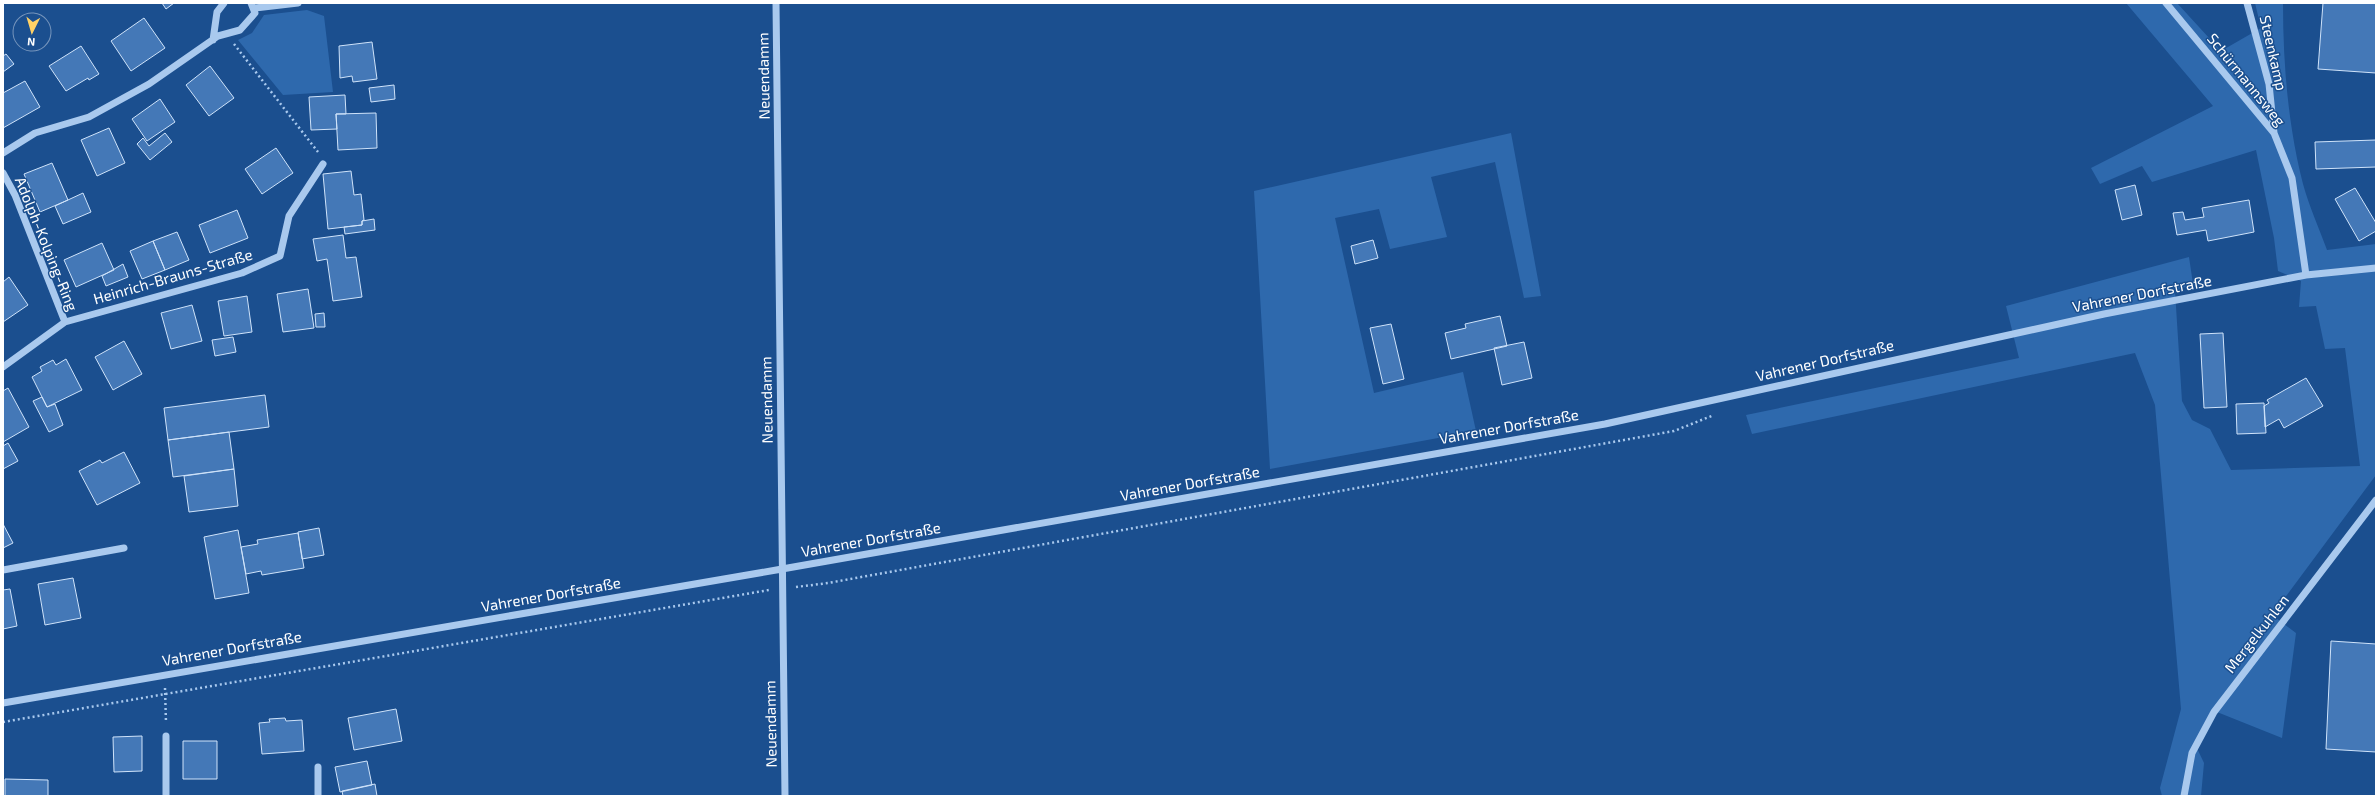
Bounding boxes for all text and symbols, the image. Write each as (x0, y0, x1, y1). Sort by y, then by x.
north arrow (12, 12, 52, 52)
street label: Steenkamp (2257, 13, 2291, 92)
street label: Schürmannsweg (2204, 29, 2290, 130)
street label: Neuendamm (753, 32, 773, 120)
text: N (27, 36, 36, 49)
street label: Adolph-Kolping-Ring (12, 174, 82, 314)
street label: Heinrich-Brauns-Straße (91, 245, 254, 307)
street label: Vahrener Dorfstraße (2071, 271, 2213, 315)
street label: Vahrener Dorfstraße (1754, 335, 1896, 385)
street label: Neuendamm (756, 356, 776, 444)
street label: Vahrener Dorfstraße (1438, 405, 1580, 447)
street label: Vahrener Dorfstraße (1119, 462, 1261, 504)
street label: Vahrener Dorfstraße (800, 518, 942, 560)
street label: Vahrener Dorfstraße (480, 573, 622, 615)
street label: Mergelkuhlen (2220, 591, 2292, 676)
street label: Vahrener Dorfstraße (161, 627, 303, 669)
street label: Neuendamm (760, 680, 780, 768)

